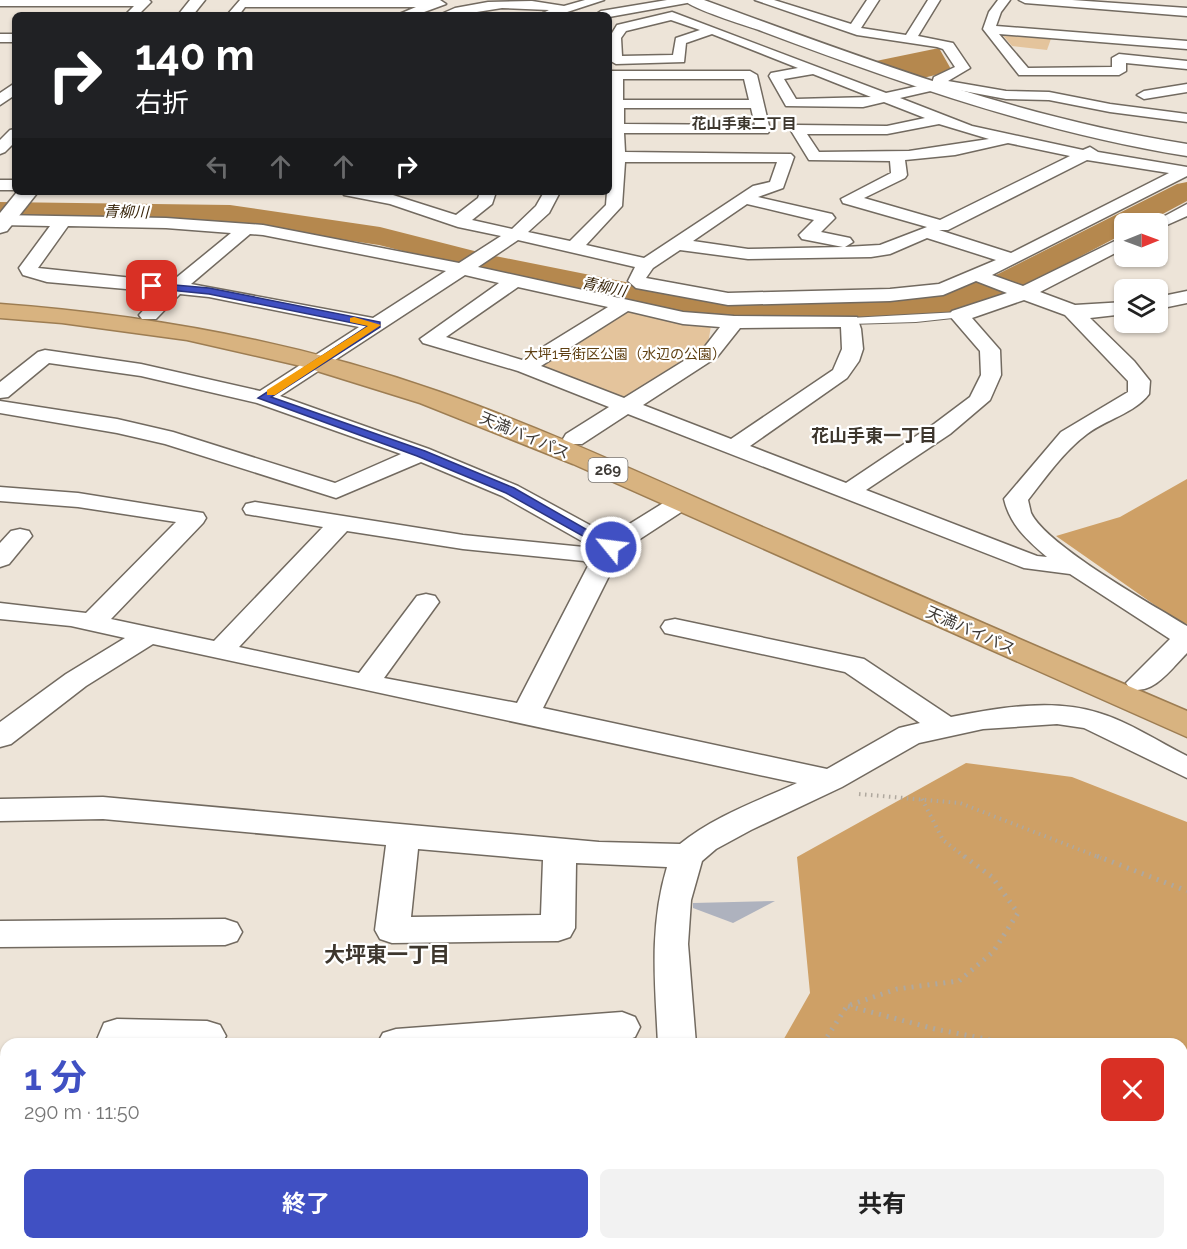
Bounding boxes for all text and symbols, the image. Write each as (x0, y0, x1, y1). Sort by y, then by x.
text: 140 m (135, 31, 255, 80)
icon: right (36, 36, 114, 114)
text: 右折 (135, 87, 189, 118)
district label: 花山手東二丁目 (691, 115, 797, 133)
icon: left (201, 150, 234, 183)
icon: ahead (264, 150, 297, 183)
icon: ahead (327, 150, 360, 183)
icon: right (390, 150, 423, 183)
water label: 青柳川 (103, 203, 151, 221)
north arrow (1114, 213, 1168, 267)
map controls (1114, 213, 1168, 333)
pin (126, 260, 177, 311)
icon: arrive (135, 269, 168, 302)
water label: 青柳川 (580, 274, 630, 301)
button: layers (1114, 279, 1168, 333)
park label: 大坪1号街区公園（水辺の公園） (524, 346, 726, 362)
street label: 天満バイパス (477, 408, 573, 463)
district label: 花山手東一丁目 (811, 425, 937, 446)
road number: 269 (588, 458, 628, 482)
position arrow (579, 515, 643, 579)
street label: 天満バイパス (923, 602, 1018, 659)
district label: 大坪東一丁目 (324, 942, 450, 967)
text: 1 分 (24, 1056, 86, 1098)
button: close (1101, 1058, 1164, 1121)
text: 290 m · 11:50 (24, 1100, 140, 1124)
button: 終了 (24, 1169, 588, 1238)
button: 共有 (600, 1169, 1164, 1238)

